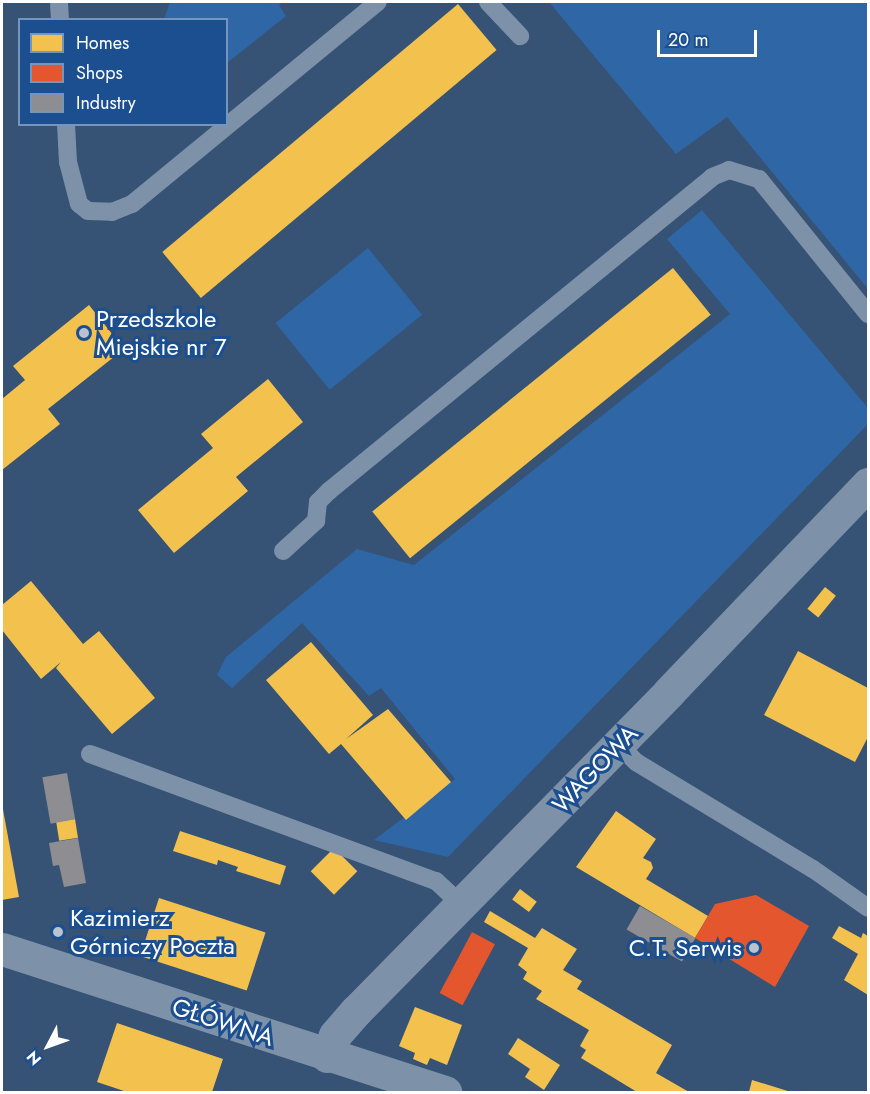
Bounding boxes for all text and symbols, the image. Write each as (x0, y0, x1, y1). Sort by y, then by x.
legend (18, 18, 228, 126)
scale bar (660, 18, 760, 56)
text: 20 m (668, 27, 708, 53)
text: Homes (76, 30, 129, 56)
text: Shops (76, 60, 123, 86)
text: Industry (76, 90, 136, 116)
place label: Przedszkole Miejskie nr 7 (96, 305, 227, 361)
marker: Przedszkole Miejskie nr 7 (77, 326, 91, 340)
street label: WAGOWA (546, 719, 644, 819)
place label: Kazimierz Górniczy Poczta (70, 904, 235, 960)
marker: Kazimierz Górniczy Poczta (51, 925, 65, 939)
place label: C.T. Serwis (629, 934, 742, 962)
marker: C.T. Serwis (747, 941, 761, 955)
street label: GŁÓWNA (169, 992, 277, 1052)
north arrow (18, 1016, 78, 1076)
text: N (21, 1046, 47, 1070)

